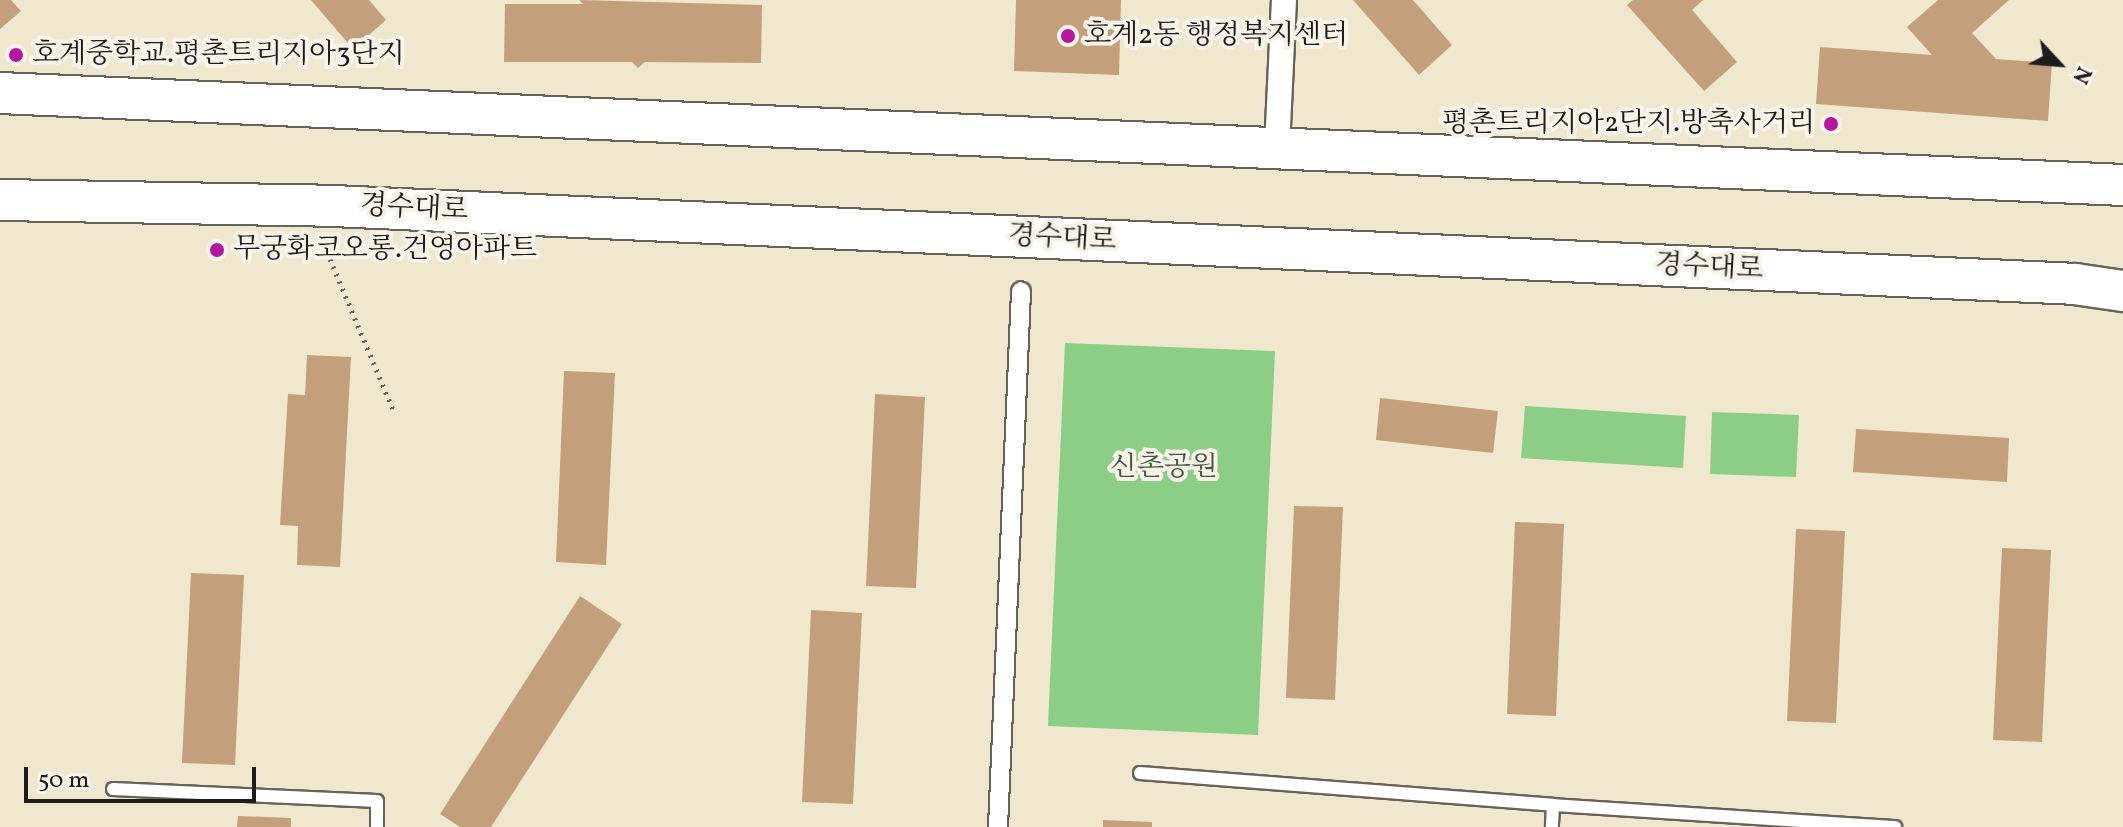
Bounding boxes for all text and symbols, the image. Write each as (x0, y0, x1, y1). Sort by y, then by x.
place label: 호계2동 행정복지센터 (1084, 19, 1348, 53)
north arrow (2019, 24, 2099, 104)
marker: 호계2동 행정복지센터 (1059, 27, 1077, 45)
place label: 호계중학교.평촌트리지아3단지 (32, 38, 405, 72)
marker: 호계중학교.평촌트리지아3단지 (7, 46, 25, 64)
text: N (2064, 61, 2098, 89)
place label: 평촌트리지아2단지.방축사거리 (1442, 107, 1815, 141)
marker: 평촌트리지아2단지.방축사거리 (1822, 115, 1840, 133)
street label: 경수대로 (359, 189, 469, 229)
street label: 경수대로 (1007, 219, 1117, 259)
place label: 무궁화코오롱.건영아파트 (233, 233, 537, 267)
marker: 무궁화코오롱.건영아파트 (208, 241, 226, 259)
street label: 경수대로 (1654, 248, 1764, 288)
park label: 신촌공원 (1110, 451, 1218, 485)
scale bar (28, 751, 260, 801)
text: 50 m (38, 764, 90, 798)

